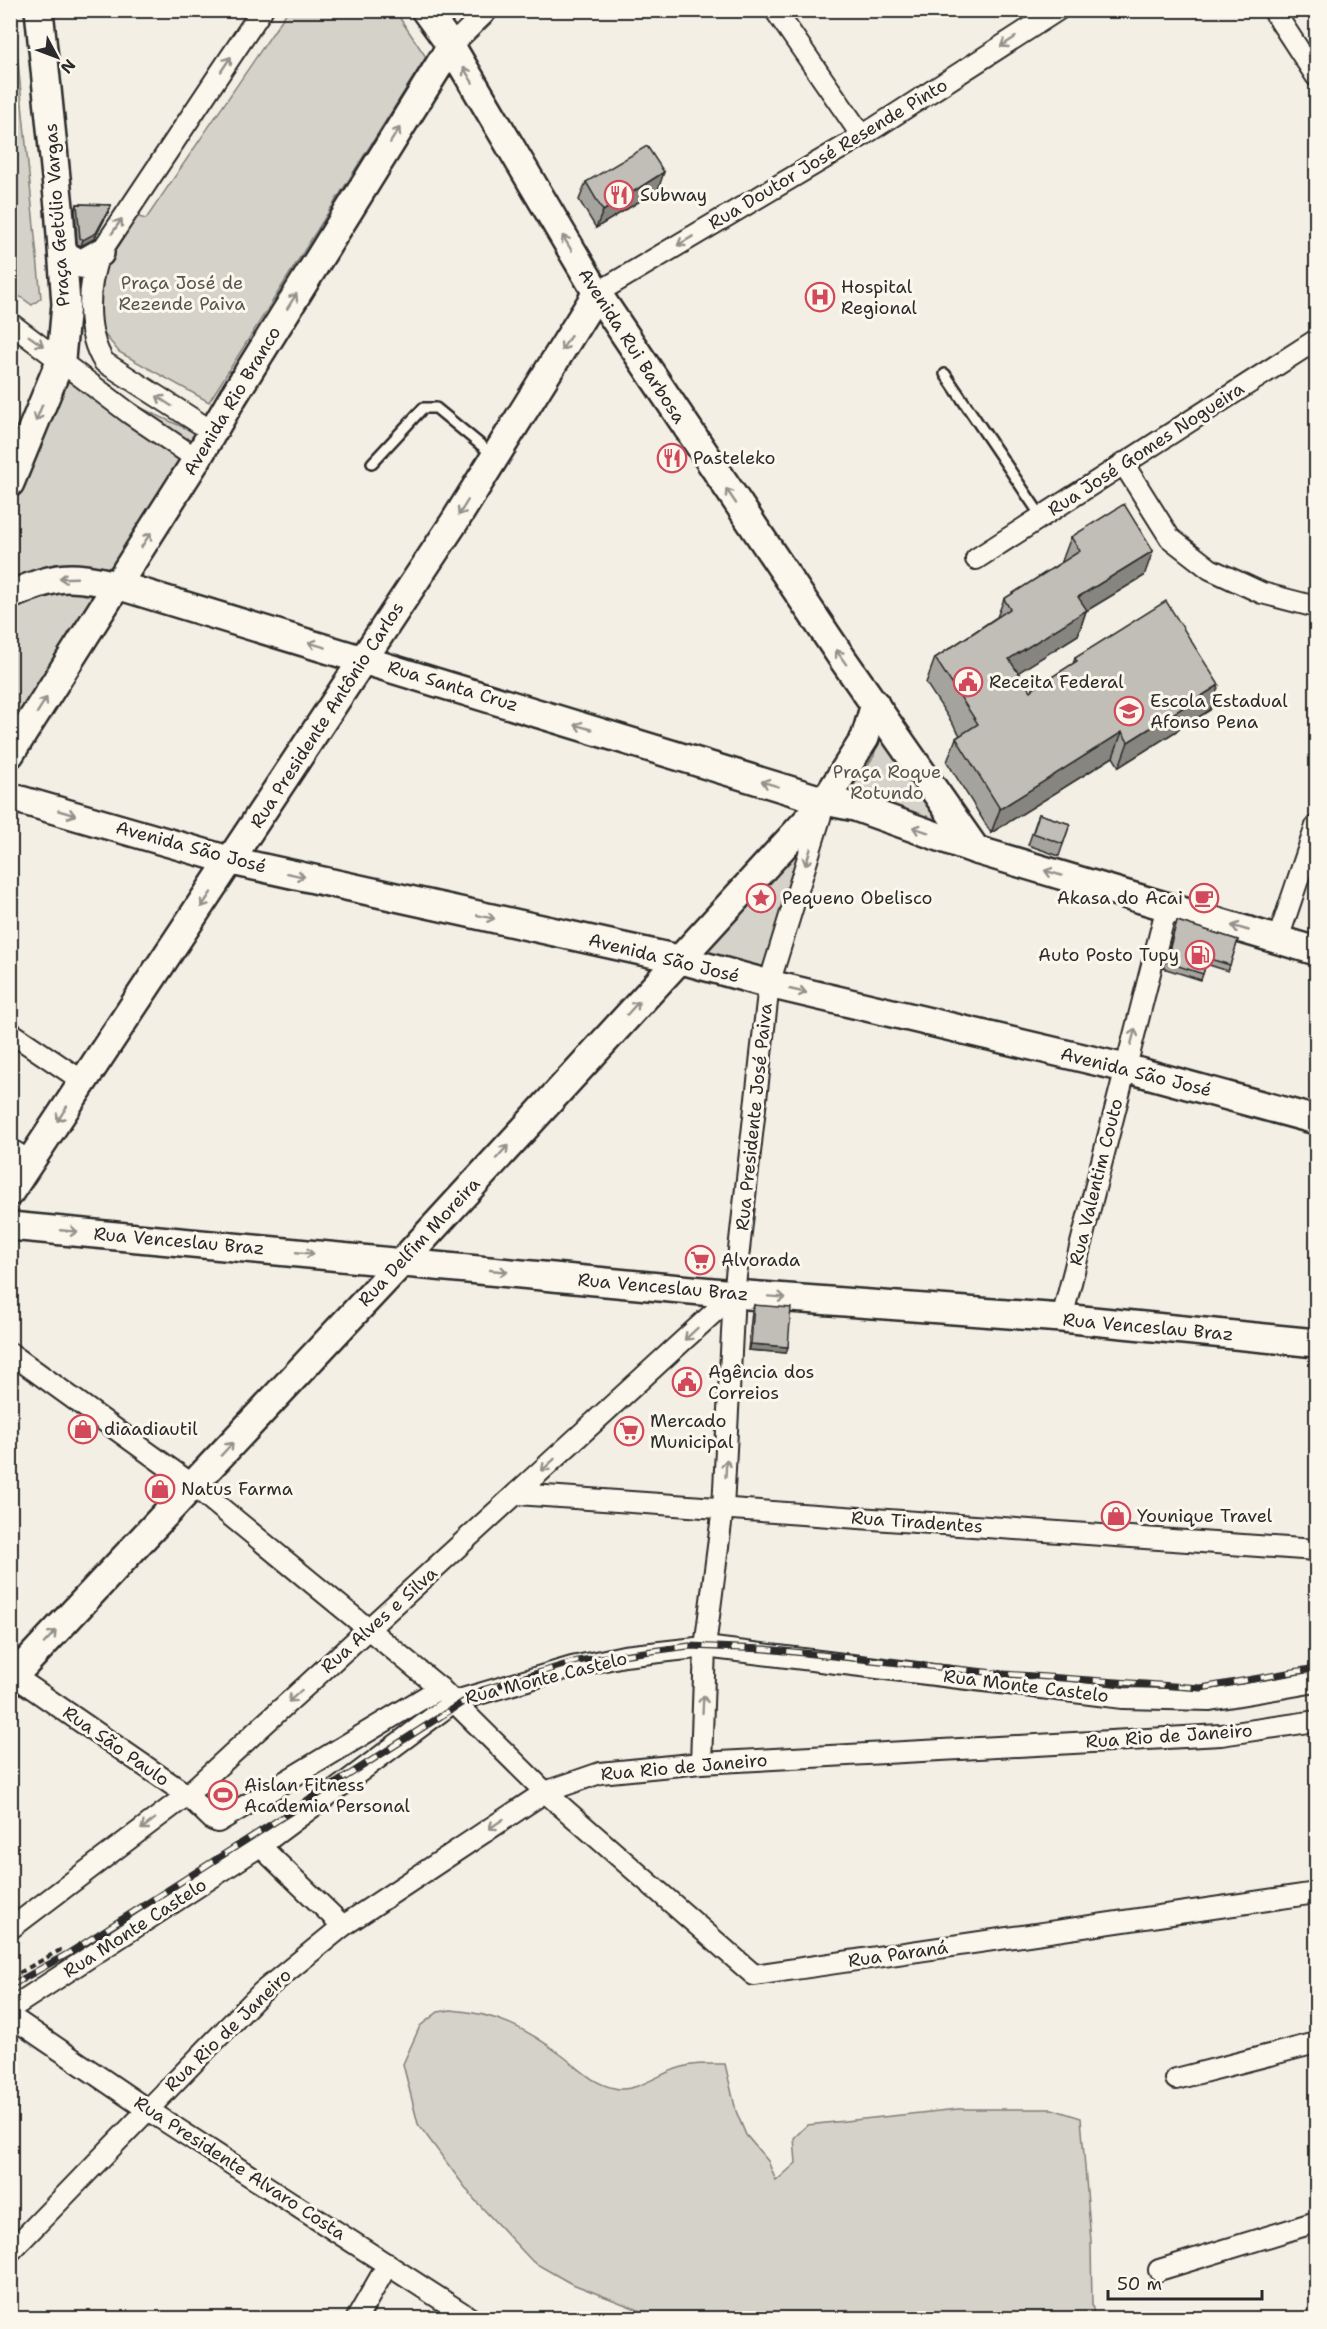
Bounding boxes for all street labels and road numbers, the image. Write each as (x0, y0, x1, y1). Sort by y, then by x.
street label: Rua Doutor José Resende Pinto (704, 73, 952, 235)
street label: Praça Getúlio Vargas (39, 123, 75, 307)
street label: Avenida Rui Barbosa (573, 264, 691, 428)
street label: Avenida Rio Branco (178, 322, 286, 480)
street label: Rua José Gomes Nogueira (1043, 376, 1249, 522)
street label: Rua Presidente Antônio Carlos (245, 597, 409, 833)
street label: Rua Santa Cruz (385, 655, 521, 717)
street label: Avenida São José (113, 815, 269, 879)
street label: Avenida São José (586, 928, 742, 988)
street label: Rua Presidente José Paiva (730, 1002, 778, 1232)
street label: Avenida São José (1058, 1042, 1214, 1102)
street label: Rua Valentim Couto (1064, 1096, 1128, 1268)
street label: Rua Delfim Moreira (353, 1172, 485, 1312)
street label: Rua Venceslau Braz (93, 1222, 265, 1260)
street label: Rua Venceslau Braz (577, 1268, 749, 1306)
street label: Rua Venceslau Braz (1062, 1308, 1234, 1346)
street label: Rua Tiradentes (850, 1505, 984, 1539)
street label: Rua Alves e Silva (316, 1561, 442, 1679)
street label: Rua Monte Castelo (463, 1646, 629, 1710)
street label: Rua Monte Castelo (942, 1664, 1110, 1708)
street label: Rua São Paulo (58, 1700, 174, 1792)
street label: Rua Rio de Janeiro (1085, 1718, 1253, 1754)
street label: Rua Rio de Janeiro (600, 1748, 768, 1786)
street label: Rua Monte Castelo (59, 1873, 211, 1983)
street label: Rua Paraná (846, 1935, 950, 1973)
street label: Rua Rio de Janeiro (159, 1963, 297, 2097)
street label: Rua Presidente Alvaro Costa (130, 2090, 350, 2246)

